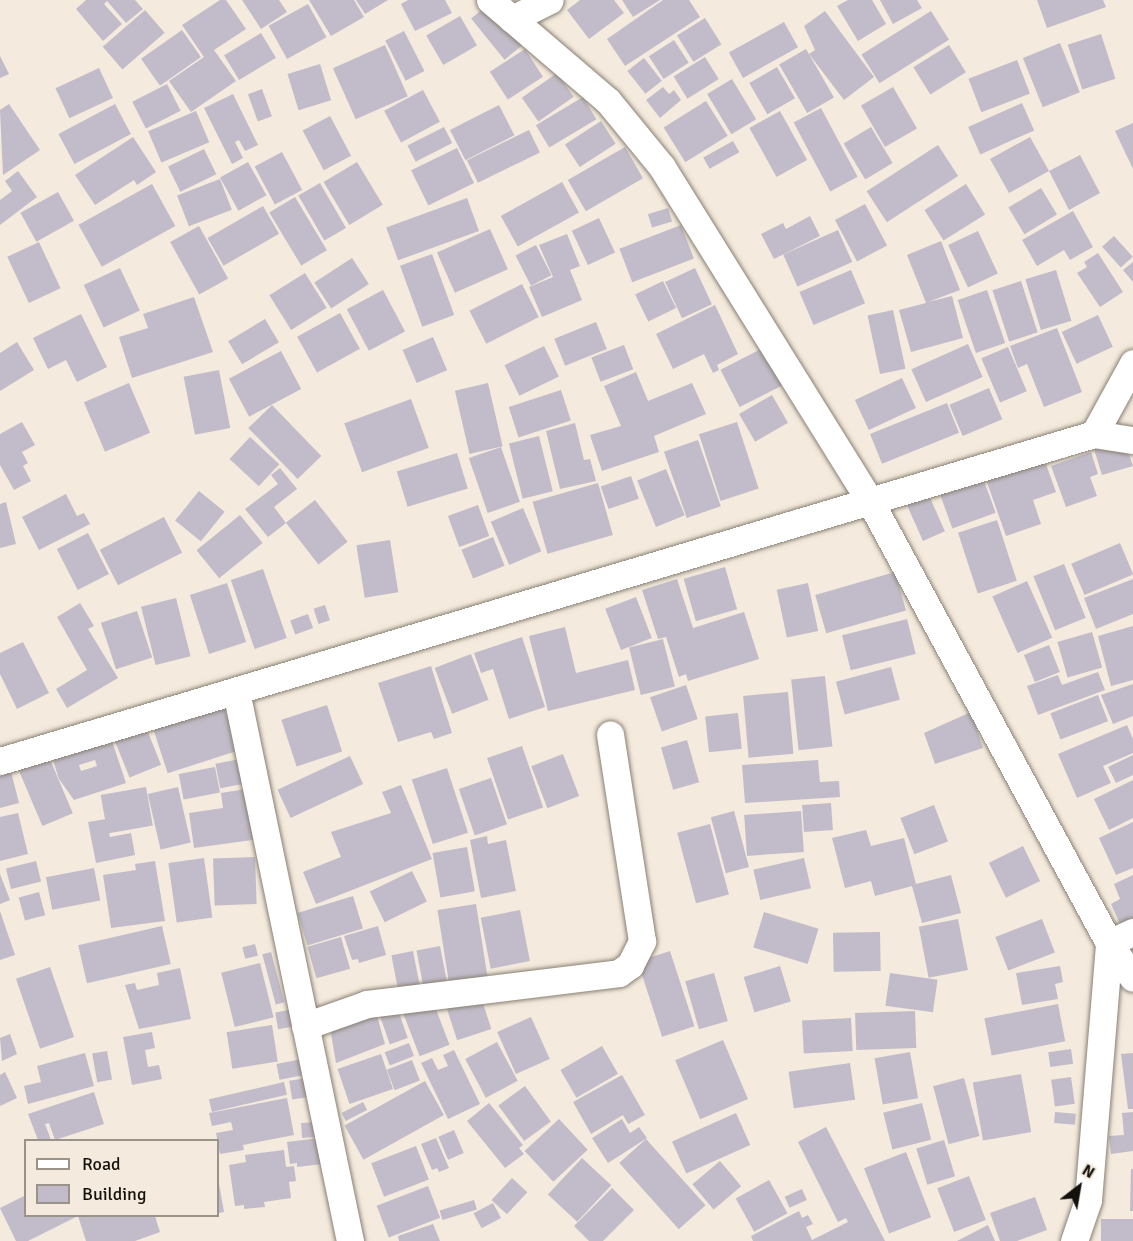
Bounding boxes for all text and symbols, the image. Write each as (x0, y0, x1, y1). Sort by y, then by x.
legend (24, 1139, 219, 1217)
text: Road (82, 1153, 121, 1175)
north arrow (1049, 1157, 1109, 1217)
text: N (1078, 1160, 1098, 1183)
text: Building (82, 1183, 146, 1205)

